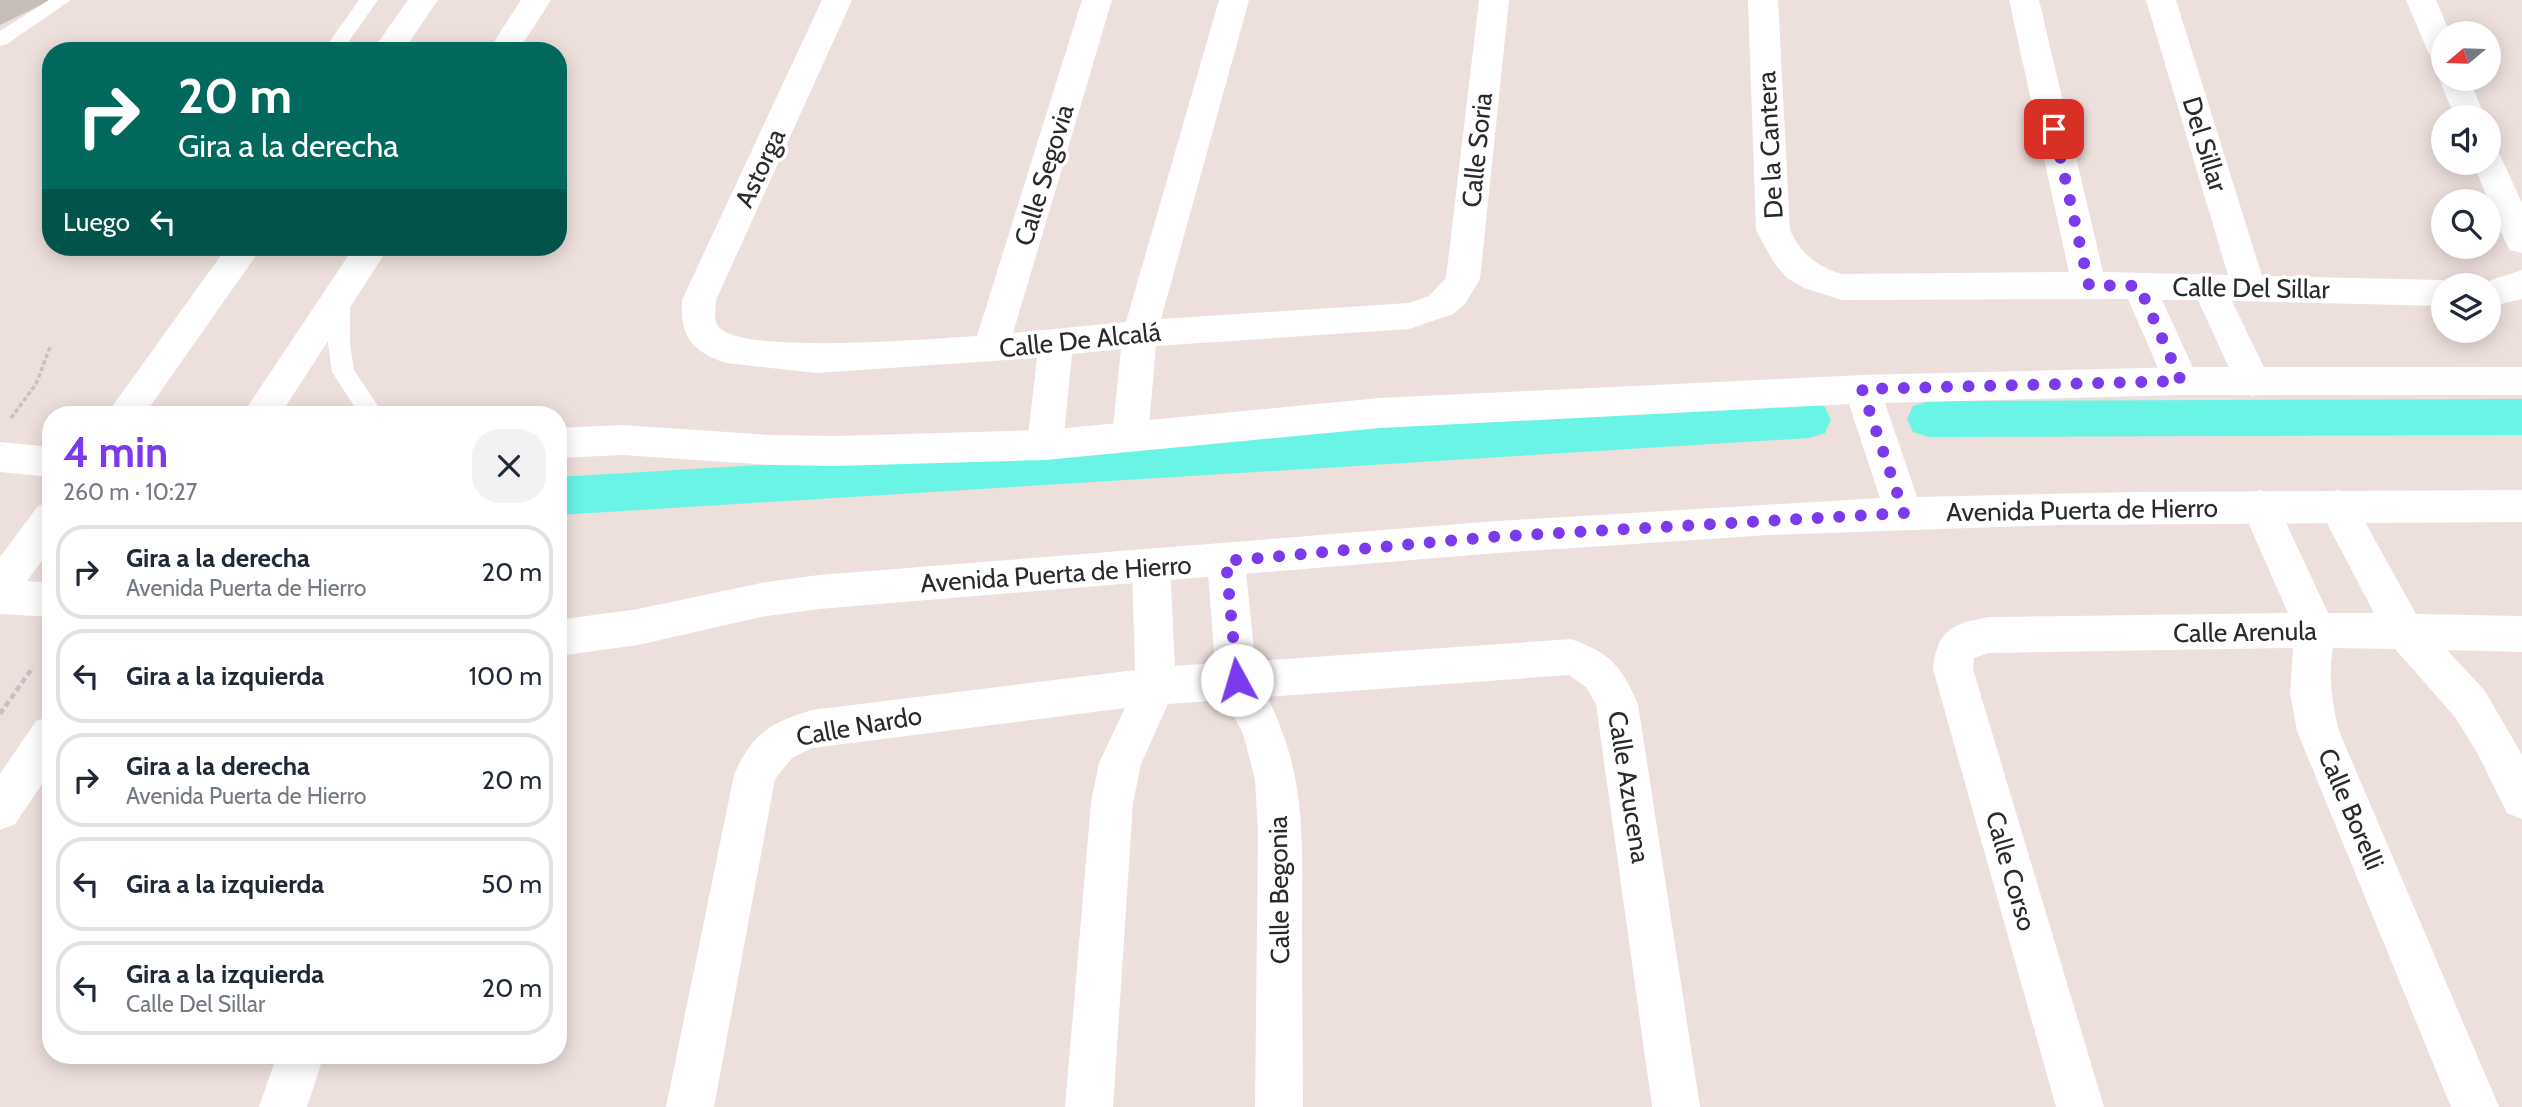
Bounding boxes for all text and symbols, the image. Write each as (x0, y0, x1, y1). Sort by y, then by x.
north arrow (2431, 21, 2501, 91)
map controls (2431, 21, 2501, 343)
text: 20 m (178, 66, 292, 125)
icon: right (63, 70, 154, 161)
street label: De la Cantera (1750, 70, 1790, 220)
street label: Calle Soria (1455, 90, 1499, 209)
street label: Del Sillar (2175, 93, 2235, 196)
pin (2024, 99, 2084, 159)
street label: Calle Segovia (1007, 100, 1081, 250)
button: sound (2431, 105, 2501, 175)
icon: arrive (2035, 110, 2073, 148)
street label: Astorga (728, 123, 792, 212)
text: Gira a la derecha (178, 126, 399, 165)
button: search (2431, 189, 2501, 259)
icon: left (144, 203, 182, 241)
text: Luego (63, 206, 130, 238)
street label: Calle Del Sillar (2172, 271, 2331, 305)
button: layers (2431, 273, 2501, 343)
street label: Calle De Alcalá (998, 316, 1163, 364)
text: 4 min (63, 426, 168, 478)
button: close (472, 429, 546, 503)
text: 260 m · 10:27 (63, 478, 197, 506)
street label: Avenida Puerta de Hierro (1946, 492, 2218, 528)
text: Gira a la derecha (126, 542, 310, 574)
street label: Avenida Puerta de Hierro (919, 549, 1193, 599)
icon: right (67, 553, 105, 591)
text: 20 m (482, 556, 542, 588)
text: Avenida Puerta de Hierro (126, 574, 366, 602)
street label: Calle Arenula (2173, 615, 2318, 649)
position arrow (1200, 643, 1274, 717)
icon: left (67, 657, 105, 695)
text: Gira a la izquierda (126, 660, 324, 692)
text: 100 m (469, 660, 542, 692)
street label: Calle Nardo (794, 699, 924, 753)
street label: Calle Azucena (1601, 709, 1657, 866)
street label: Calle Borelli (2311, 744, 2391, 874)
text: Gira a la derecha (126, 750, 310, 782)
icon: right (67, 761, 105, 799)
text: 20 m (482, 764, 542, 796)
text: Avenida Puerta de Hierro (126, 782, 366, 810)
street label: Calle Corso (1979, 807, 2043, 935)
street label: Calle Begonia (1262, 815, 1296, 964)
icon: left (67, 865, 105, 903)
text: Gira a la izquierda (126, 868, 324, 900)
text: 50 m (481, 868, 542, 900)
text: Gira a la izquierda (126, 958, 324, 990)
icon: left (67, 969, 105, 1007)
text: 20 m (482, 972, 542, 1004)
text: Calle Del Sillar (126, 990, 265, 1018)

